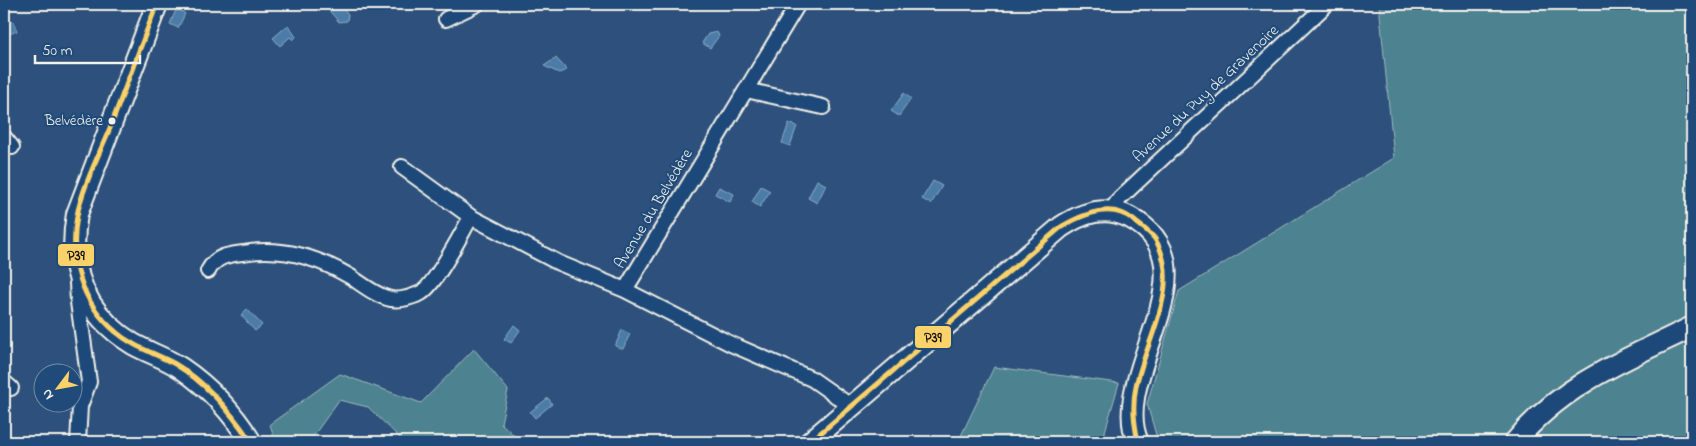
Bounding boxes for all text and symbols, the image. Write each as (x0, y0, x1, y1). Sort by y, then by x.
street label: Avenue du Puy de Gravenoire (1127, 19, 1285, 169)
scale bar (35, 32, 140, 64)
text: 50 m (42, 40, 73, 62)
place label: Belvédère (44, 110, 103, 132)
marker: Belvédère (107, 116, 117, 126)
street label: Avenue du Belvédère (609, 144, 700, 274)
line badge: P39 (57, 243, 95, 267)
text: P39 (67, 246, 85, 267)
line badge: P39 (914, 325, 952, 349)
text: P39 (924, 328, 942, 349)
north arrow (32, 364, 82, 414)
text: N (37, 385, 60, 404)

